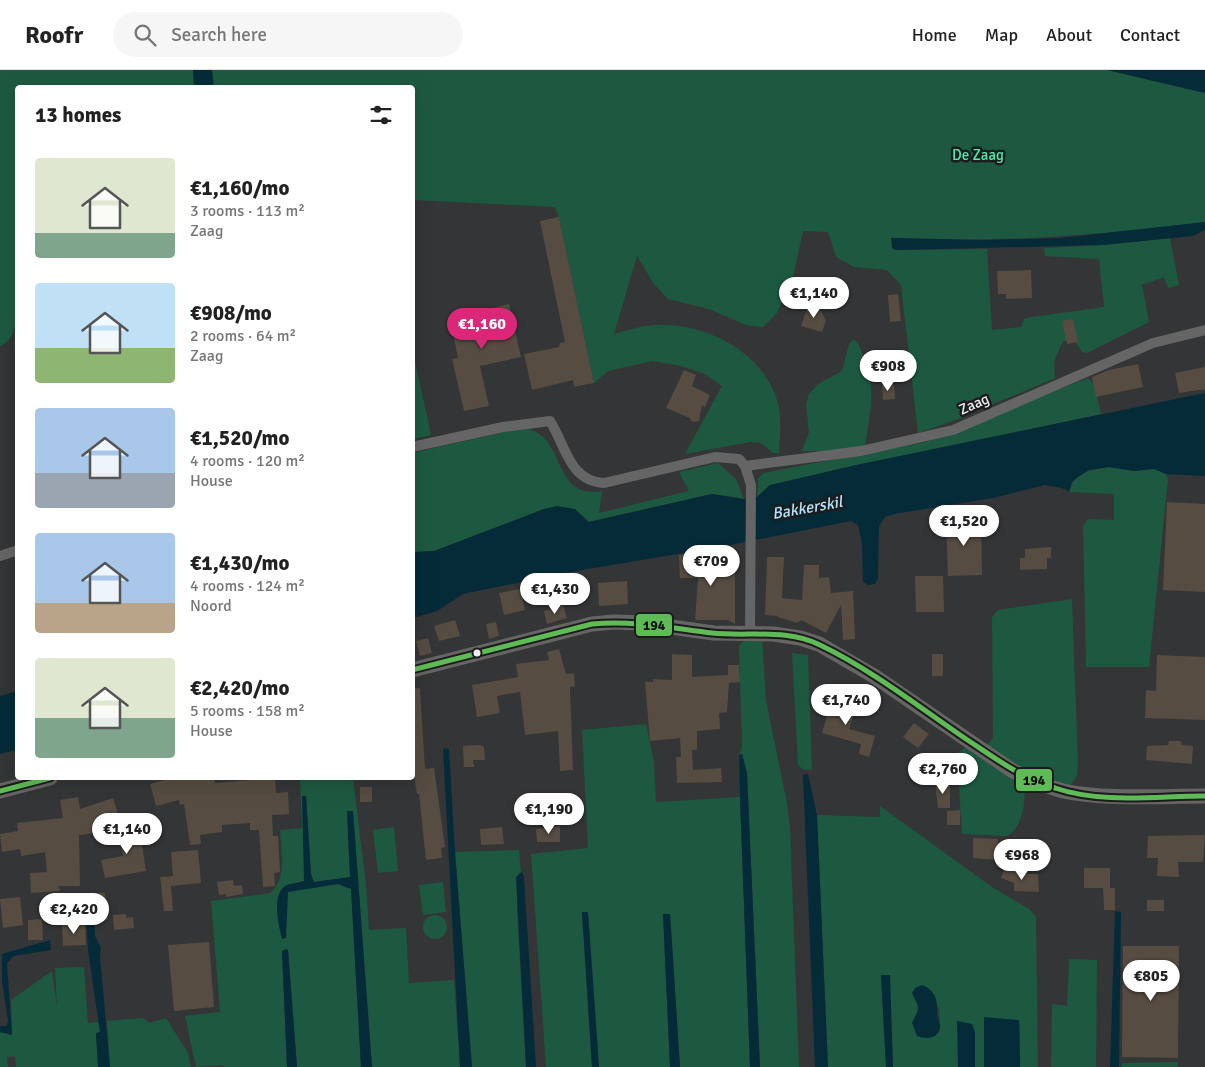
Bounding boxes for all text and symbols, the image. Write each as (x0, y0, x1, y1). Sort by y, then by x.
search box (113, 12, 463, 57)
text: Roofr (25, 20, 83, 50)
icon: search (131, 21, 159, 49)
text: Search here (171, 23, 267, 47)
text: Home (912, 24, 957, 46)
text: Map (985, 24, 1018, 46)
text: About (1046, 24, 1092, 46)
text: Contact (1120, 24, 1180, 46)
icon: filters (367, 101, 395, 129)
text: 13 homes (35, 102, 121, 128)
park label: De Zaag (952, 146, 1004, 164)
text: €1,160/mo (190, 175, 289, 201)
icon: home (75, 178, 135, 238)
text: 3 rooms · 113 m² (190, 201, 305, 221)
text: Zaag (190, 221, 223, 241)
pin: €1,140 (773, 276, 855, 319)
text: €1,140 (790, 283, 838, 303)
text: €908/mo (190, 300, 272, 326)
icon: home (75, 303, 135, 363)
pin: €1,160 (441, 308, 523, 350)
text: €1,160 (458, 314, 506, 334)
text: 2 rooms · 64 m² (190, 326, 296, 346)
text: Zaag (190, 346, 223, 366)
pin: €908 (858, 350, 918, 392)
text: €908 (871, 356, 905, 376)
street label: Zaag (956, 389, 992, 419)
text: €1,520/mo (190, 425, 289, 451)
icon: home (75, 428, 135, 488)
text: 4 rooms · 120 m² (190, 451, 305, 471)
text: House (190, 471, 233, 491)
water label: Bakkerskil (770, 492, 845, 524)
pin: €1,520 (923, 504, 1005, 547)
text: €1,520 (940, 511, 988, 531)
pin: €709 (681, 544, 741, 587)
text: €1,430/mo (190, 550, 289, 576)
text: €709 (694, 551, 728, 571)
icon: home (75, 553, 135, 613)
pin: €1,430 (514, 572, 596, 615)
text: 4 rooms · 124 m² (190, 576, 305, 596)
text: €1,430 (531, 579, 579, 599)
text: Noord (190, 596, 232, 616)
line badge: 194 (635, 613, 673, 637)
text: 194 (643, 617, 666, 634)
unlabelled marker (472, 648, 482, 658)
text: €2,420/mo (190, 675, 289, 701)
icon: home (75, 678, 135, 738)
pin: €1,740 (805, 684, 887, 726)
text: €1,740 (822, 690, 870, 710)
text: 5 rooms · 158 m² (190, 701, 305, 721)
text: House (190, 721, 233, 741)
pin: €2,760 (902, 752, 984, 795)
text: €2,760 (919, 759, 967, 779)
line badge: 194 (1015, 768, 1053, 792)
text: 194 (1023, 772, 1046, 789)
pin: €1,190 (508, 792, 590, 835)
text: €1,190 (525, 799, 573, 819)
pin: €1,140 (86, 812, 168, 855)
text: €1,140 (103, 819, 151, 839)
pin: €968 (992, 838, 1052, 881)
text: €968 (1005, 845, 1039, 865)
pin: €2,420 (33, 892, 115, 935)
text: €2,420 (50, 899, 98, 919)
pin: €805 (1121, 960, 1181, 1002)
text: €805 (1134, 966, 1168, 986)

